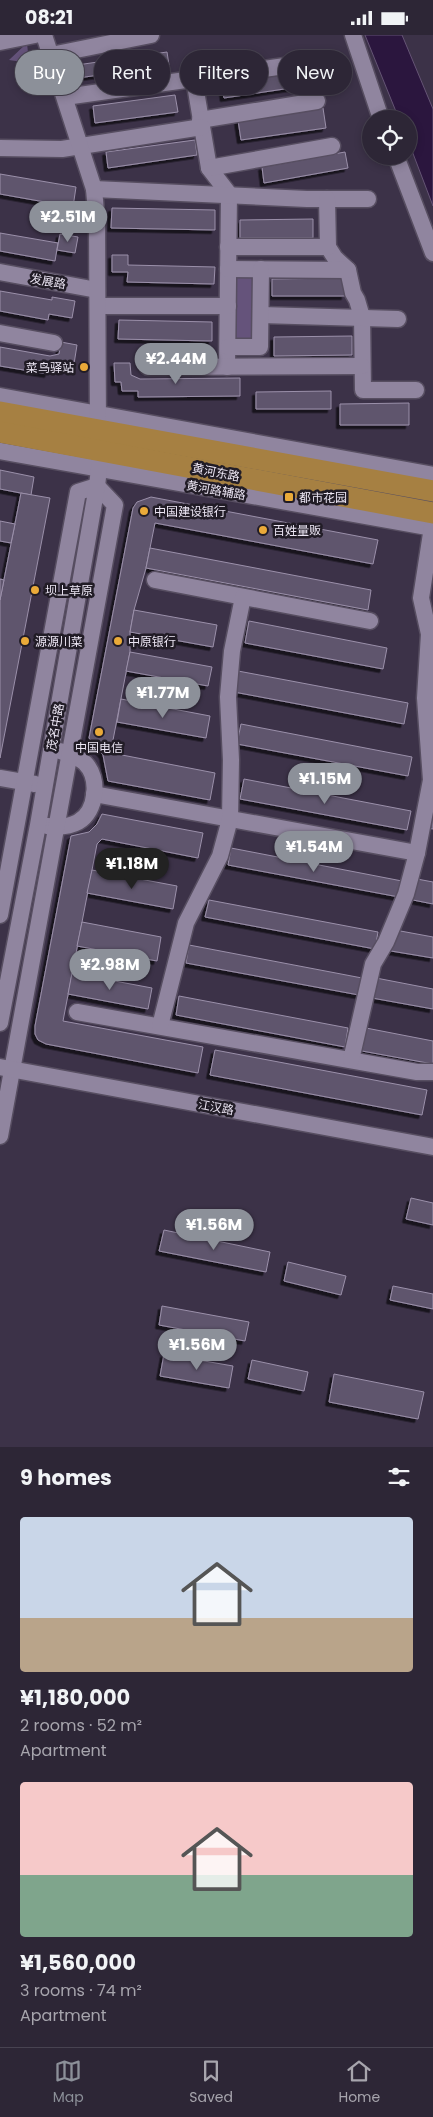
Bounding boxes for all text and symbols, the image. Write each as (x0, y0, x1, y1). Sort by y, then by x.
text: 08:21 (25, 4, 73, 31)
chip: Buy (15, 50, 84, 95)
chip: Rent (94, 50, 170, 95)
chip: Filters (180, 50, 268, 95)
chip: New (278, 50, 352, 95)
map controls (362, 110, 417, 165)
button: locate (362, 110, 417, 165)
pin: ¥2.51M (27, 201, 109, 243)
text: ¥2.51M (40, 205, 96, 228)
street label: 发展路 (29, 270, 67, 292)
pin: ¥2.44M (135, 343, 217, 385)
text: ¥2.44M (146, 347, 206, 370)
place label: 菜鸟驿站 (26, 359, 74, 376)
marker: 菜鸟驿站 (78, 361, 90, 373)
street label: 黄河东路 (191, 459, 241, 485)
street label: 黄河路辅路 (185, 476, 247, 504)
place label: 都市花园 (299, 489, 347, 506)
marker: 都市花园 (283, 491, 295, 503)
place label: 中国建设银行 (154, 503, 226, 520)
marker: 中国建设银行 (138, 505, 150, 517)
place label: 百姓量贩 (273, 522, 321, 539)
marker: 百姓量贩 (257, 524, 269, 536)
place label: 坝上草原 (45, 582, 93, 599)
marker: 坝上草原 (29, 584, 41, 596)
place label: 源源川菜 (35, 633, 83, 650)
place label: 中原银行 (128, 633, 176, 650)
marker: 源源川菜 (19, 635, 31, 647)
marker: 中原银行 (112, 635, 124, 647)
pin: ¥1.77M (122, 677, 204, 719)
text: ¥1.77M (136, 681, 190, 704)
street label: 茂名中路 (42, 702, 68, 752)
marker: 中国电信 (93, 726, 105, 738)
place label: 中国电信 (75, 739, 123, 756)
pin: ¥1.15M (284, 763, 366, 805)
text: ¥1.15M (299, 767, 351, 790)
pin: ¥1.54M (273, 831, 355, 873)
text: ¥1.54M (285, 835, 343, 858)
pin: ¥1.18M (91, 847, 173, 890)
text: ¥1.18M (106, 852, 158, 875)
pin: ¥2.98M (69, 949, 151, 991)
text: ¥2.98M (80, 953, 140, 976)
street label: 江汉路 (197, 1096, 235, 1118)
pin: ¥1.56M (173, 1209, 255, 1251)
text: ¥1.56M (186, 1213, 242, 1236)
pin: ¥1.56M (156, 1329, 238, 1371)
text: ¥1.56M (169, 1333, 225, 1356)
text: 9 homes (20, 1463, 112, 1492)
icon: filters (385, 1463, 413, 1491)
icon: home (172, 1549, 262, 1639)
text: ¥1,180,000 (20, 1683, 130, 1712)
text: 2 rooms · 52 m² (20, 1714, 142, 1737)
text: Apartment (20, 1739, 107, 1762)
icon: home (172, 1814, 262, 1904)
text: ¥1,560,000 (20, 1948, 136, 1977)
text: 3 rooms · 74 m² (20, 1979, 142, 2002)
text: Apartment (20, 2004, 107, 2027)
tab: Map (53, 2057, 84, 2108)
tab: Saved (189, 2057, 233, 2108)
tab: Home (338, 2057, 380, 2108)

